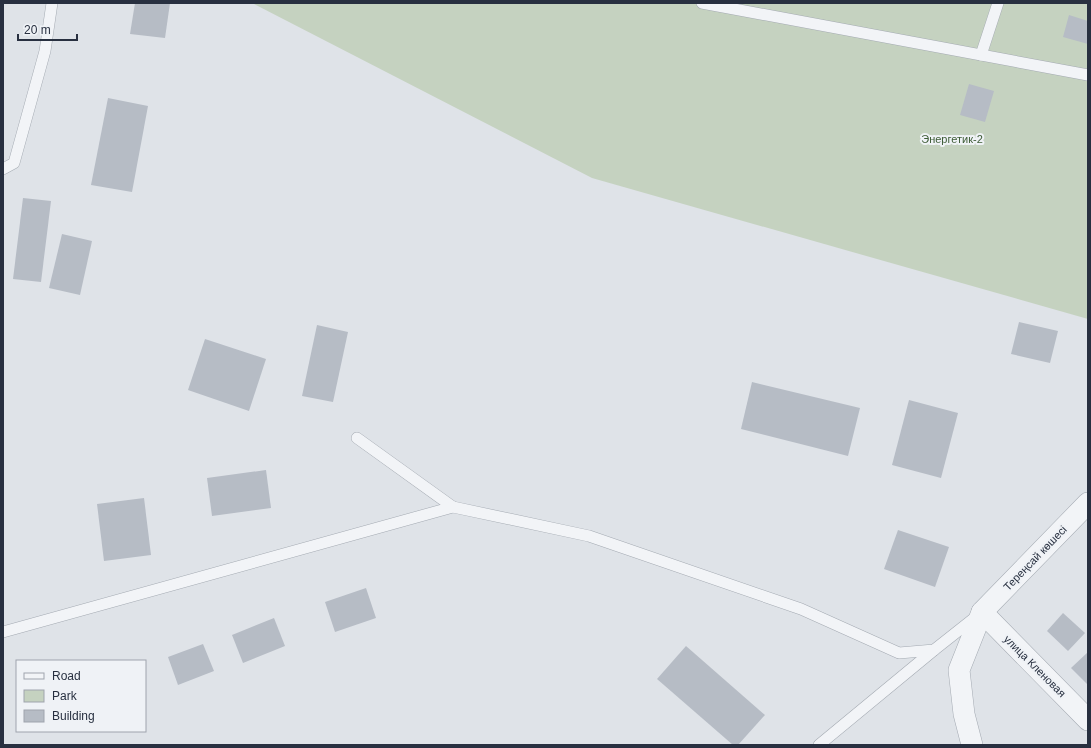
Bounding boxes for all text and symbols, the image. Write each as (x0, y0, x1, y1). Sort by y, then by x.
scale bar (18, 16, 77, 42)
text: 20 m (24, 23, 51, 37)
park label: Энергетик-2 (921, 133, 983, 145)
street label: Тереңсай көшесі (1001, 523, 1069, 593)
street label: улица Кленовая (1002, 633, 1068, 699)
legend (16, 660, 146, 732)
text: Road (52, 669, 81, 683)
text: Park (52, 689, 78, 703)
text: Building (52, 709, 95, 723)

